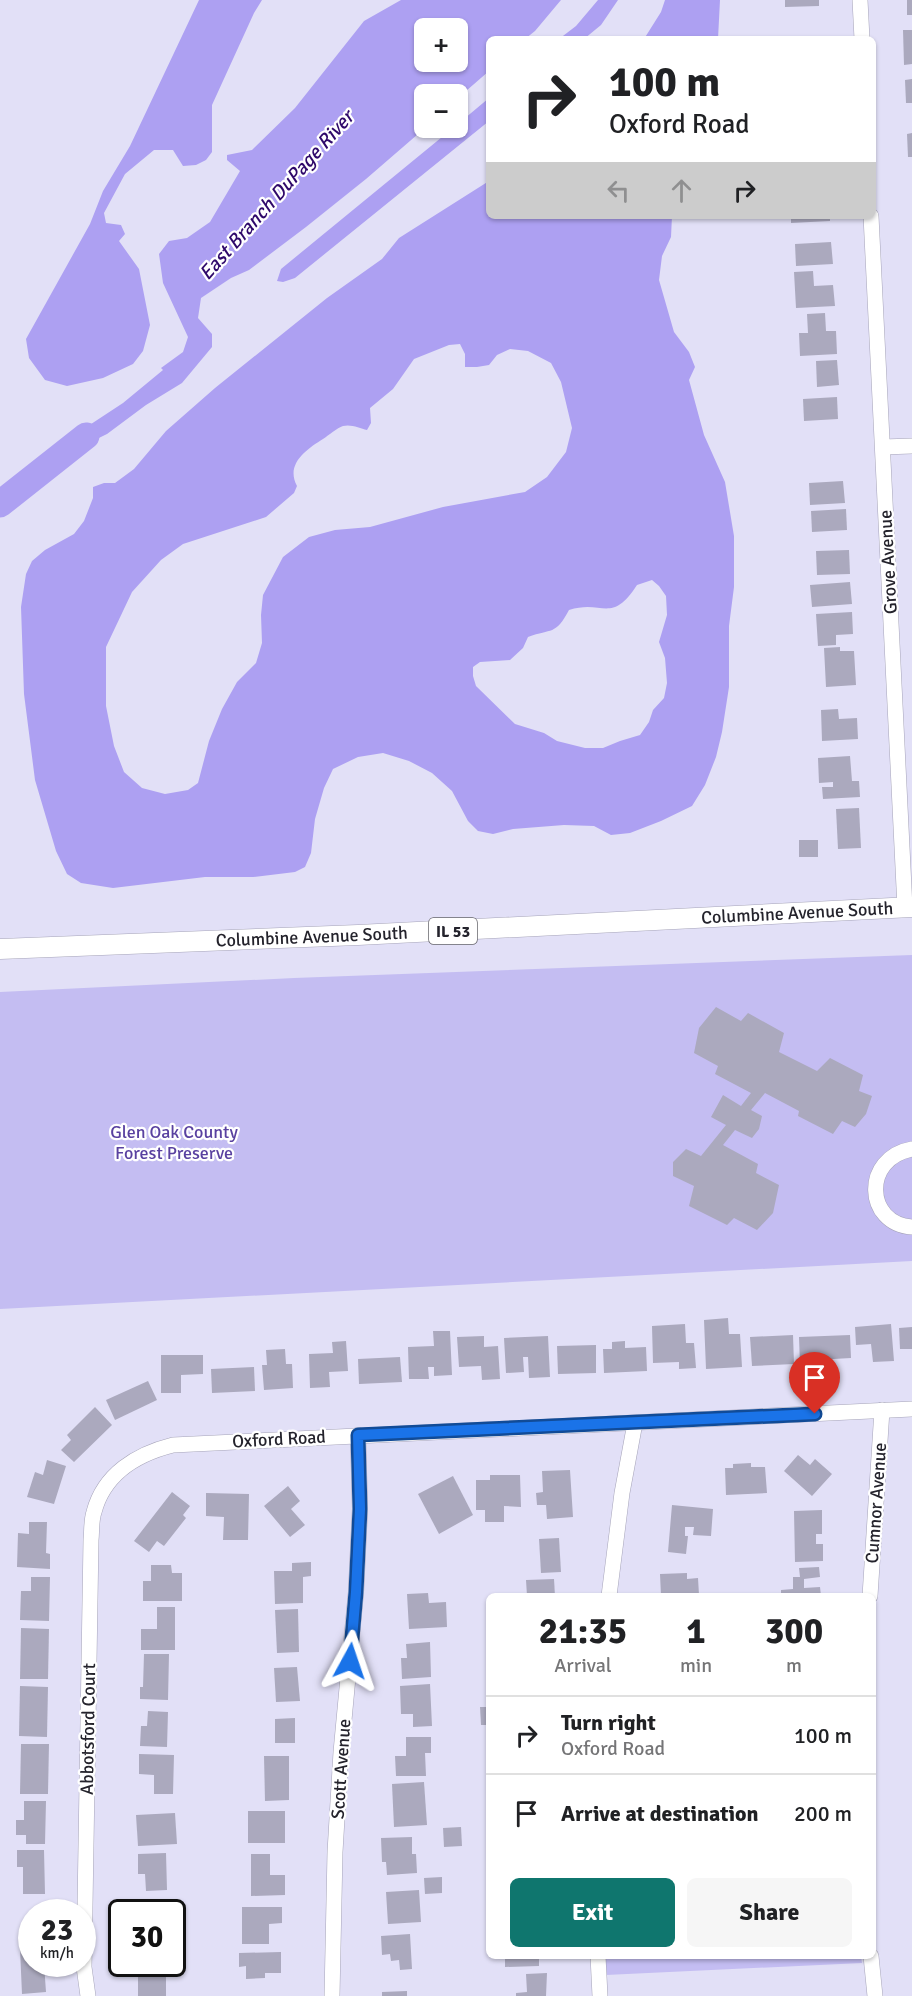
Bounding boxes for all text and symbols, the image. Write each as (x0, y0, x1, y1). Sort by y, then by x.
map controls (414, 18, 468, 138)
button: + (414, 18, 468, 72)
text: 100 m (609, 57, 720, 108)
icon: right (510, 60, 588, 138)
button: − (414, 84, 468, 138)
water label: East Branch DuPage River (194, 103, 361, 285)
text: Oxford Road (609, 108, 750, 141)
icon: left (602, 174, 635, 207)
icon: ahead (665, 174, 698, 207)
icon: right (728, 174, 761, 207)
street label: Grove Avenue (874, 509, 902, 615)
street label: Columbine Avenue South (701, 897, 894, 929)
road number: IL 53 (429, 918, 477, 944)
street label: Columbine Avenue South (215, 921, 408, 952)
park label: Glen Oak County Forest Preserve (110, 1121, 238, 1164)
pin (789, 1352, 840, 1414)
icon: arrive (798, 1361, 831, 1394)
street label: Oxford Road (232, 1426, 326, 1452)
street label: Cumnor Avenue (861, 1442, 891, 1564)
text: 21:35 (539, 1609, 627, 1654)
text: 1 (686, 1609, 706, 1654)
text: 300 (765, 1609, 823, 1654)
position arrow (318, 1629, 382, 1693)
text: Arrival (554, 1653, 612, 1678)
text: min (680, 1653, 712, 1678)
text: m (786, 1653, 802, 1678)
street label: Abbotsford Court (76, 1663, 100, 1795)
text: Turn right (561, 1709, 656, 1736)
street label: Scott Avenue (327, 1718, 355, 1820)
icon: right (510, 1719, 543, 1752)
text: 100 m (794, 1722, 852, 1749)
text: Oxford Road (561, 1736, 665, 1761)
icon: arrive (510, 1797, 543, 1830)
text: Arrive at destination (561, 1800, 758, 1827)
text: 200 m (794, 1800, 852, 1827)
button: Exit (510, 1878, 675, 1947)
button: Share (687, 1878, 852, 1947)
speed limit sign: 30 (108, 1899, 186, 1977)
text: 23 (41, 1912, 73, 1949)
text: km/h (40, 1944, 74, 1962)

